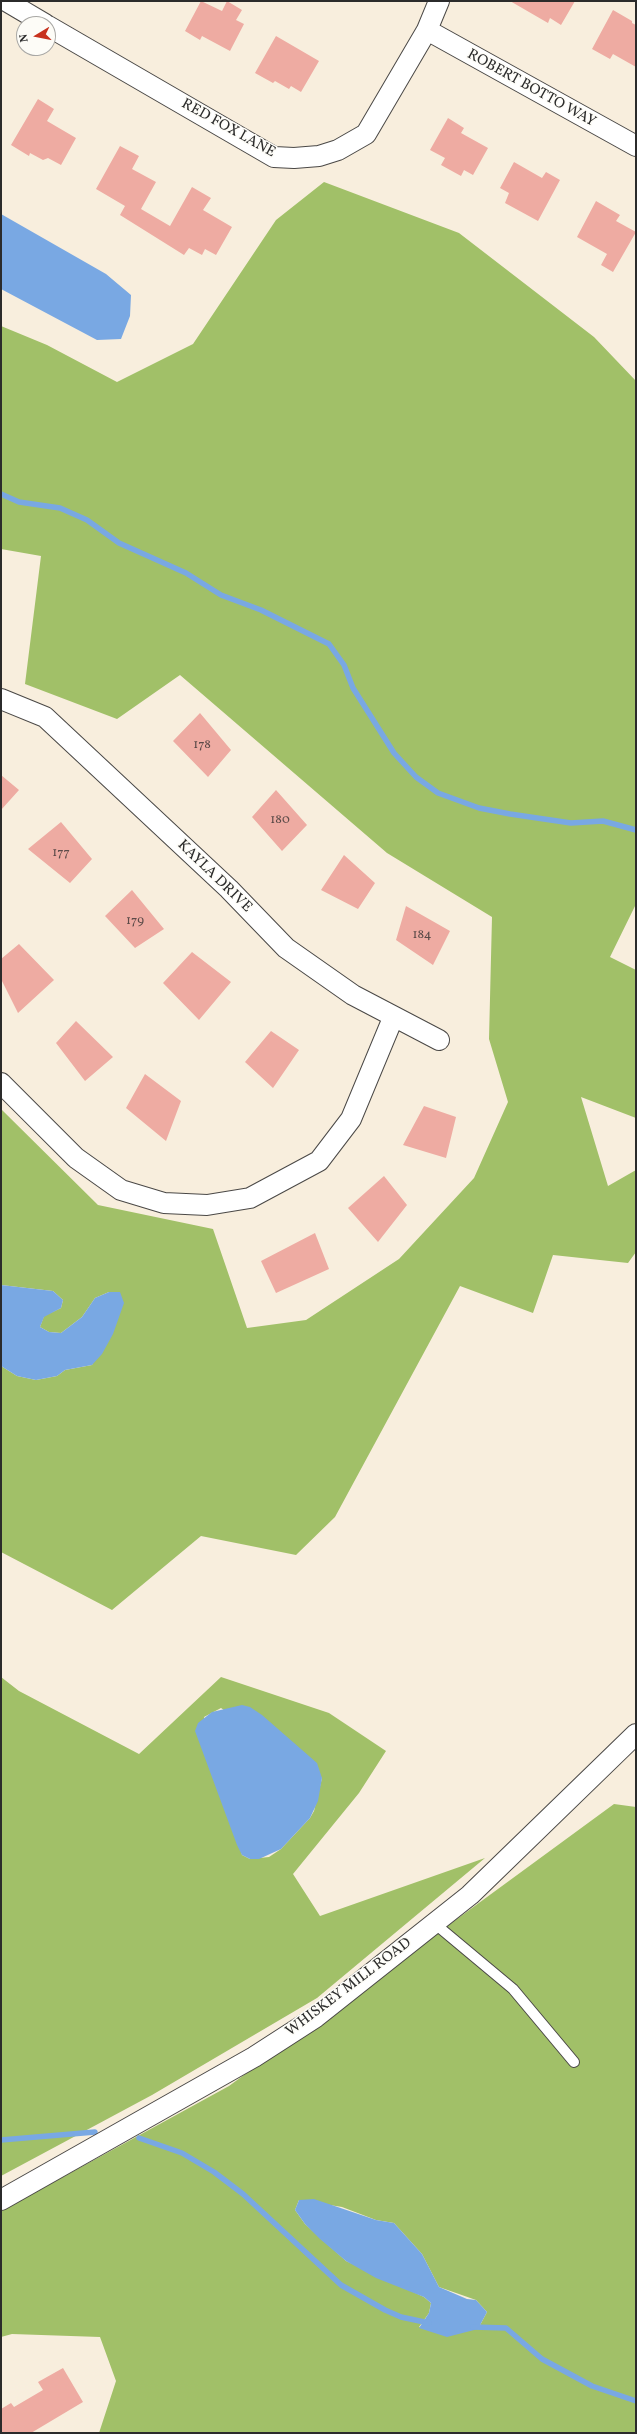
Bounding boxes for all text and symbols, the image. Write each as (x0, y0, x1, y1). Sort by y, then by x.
north arrow (16, 16, 56, 56)
text: N (17, 33, 33, 43)
street label: ROBERT BOTTO WAY (463, 46, 599, 132)
street label: RED FOX LANE (178, 96, 278, 162)
house number: 178 (193, 738, 211, 754)
house number: 180 (270, 813, 290, 829)
street label: KAYLA DRIVE (173, 837, 255, 917)
house number: 177 (52, 846, 70, 862)
house number: 179 (126, 914, 144, 930)
house number: 184 (412, 928, 432, 944)
street label: WHISKEY MILL ROAD (283, 1935, 415, 2041)

